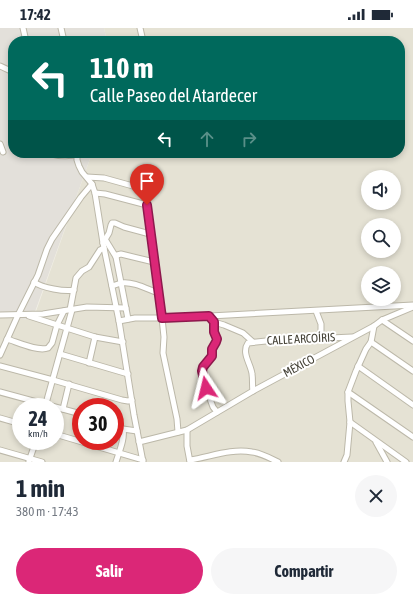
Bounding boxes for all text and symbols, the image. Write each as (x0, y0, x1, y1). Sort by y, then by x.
text: 17:42 (20, 6, 51, 23)
icon: left (24, 52, 76, 104)
text: 110 m (90, 52, 153, 84)
text: Calle Paseo del Atardecer (90, 85, 257, 106)
icon: left (154, 128, 176, 150)
icon: ahead (196, 128, 218, 150)
icon: right (238, 128, 260, 150)
pin (130, 164, 164, 205)
icon: arrive (136, 170, 158, 192)
map controls (361, 170, 401, 306)
button: sound (361, 170, 401, 210)
button: search (361, 218, 401, 258)
button: layers (361, 266, 401, 306)
street label: CALLE ARCOÍRIS (266, 330, 336, 348)
street label: MÉXICO (281, 352, 317, 380)
position arrow (185, 367, 227, 409)
speed limit sign: 30 (72, 398, 124, 450)
text: 24 (29, 407, 47, 430)
text: km/h (28, 428, 48, 439)
text: 1 min (16, 475, 65, 502)
button: close (355, 475, 397, 517)
text: 380 m · 17:43 (16, 504, 79, 519)
button: Salir (16, 548, 203, 594)
button: Compartir (211, 548, 397, 594)

